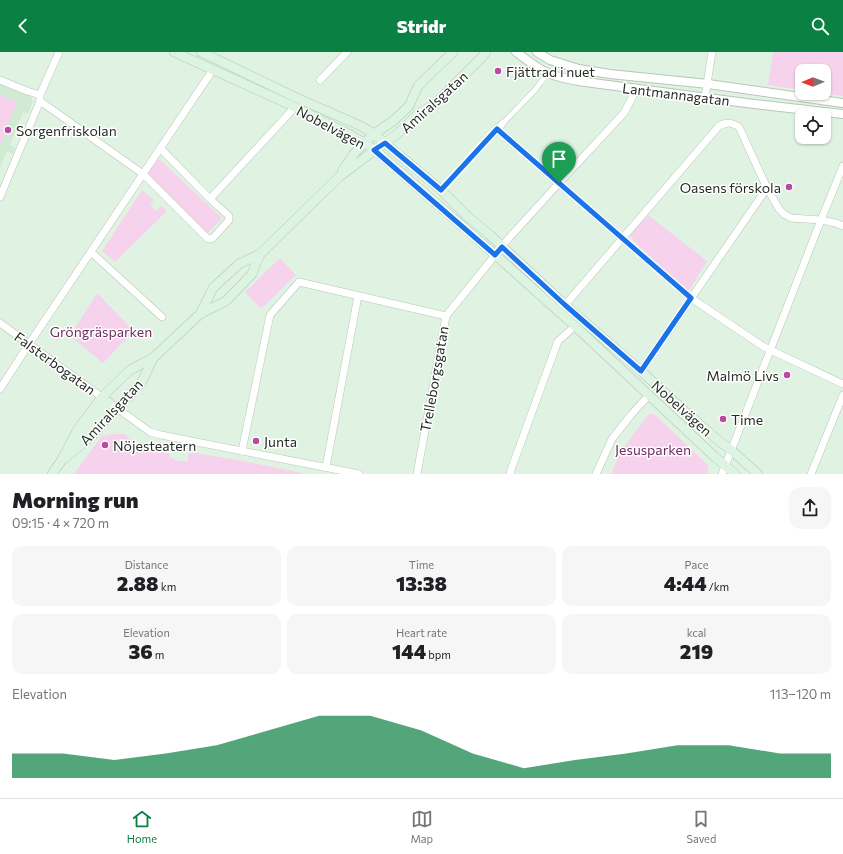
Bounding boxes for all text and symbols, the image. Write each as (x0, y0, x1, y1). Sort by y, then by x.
icon: back (12, 15, 34, 37)
text: Stridr (397, 15, 446, 37)
icon: search (809, 15, 831, 37)
place label: Fjättrad i nuet (506, 63, 595, 80)
north arrow (795, 64, 831, 100)
map controls (795, 64, 831, 144)
marker: Fjättrad i nuet (493, 66, 503, 76)
street label: Amiralsgatan (397, 68, 471, 136)
street label: Lantmannagatan (621, 79, 731, 109)
street label: Nobelvägen (294, 102, 368, 152)
button: locate (795, 108, 831, 144)
place label: Sorgenfriskolan (16, 122, 117, 139)
marker: Sorgenfriskolan (3, 125, 13, 135)
pin (542, 142, 576, 183)
icon: arrive (548, 148, 570, 170)
place label: Oasens förskola (680, 179, 781, 196)
marker: Oasens förskola (784, 182, 794, 192)
park label: Gröngräsparken (50, 323, 152, 340)
street label: Trelleborgsgatan (416, 325, 452, 433)
street label: Falsterbogatan (11, 328, 99, 398)
place label: Malmö Livs (707, 367, 779, 384)
marker: Malmö Livs (782, 370, 792, 380)
street label: Amiralsgatan (76, 375, 146, 449)
street label: Nobelvägen (648, 376, 716, 440)
place label: Time (731, 411, 763, 428)
marker: Time (718, 414, 728, 424)
place label: Junta (264, 433, 297, 450)
marker: Junta (251, 436, 261, 446)
place label: Nöjesteatern (113, 437, 196, 454)
marker: Nöjesteatern (100, 440, 110, 450)
park label: Jesusparken (615, 441, 691, 458)
text: Morning run (12, 486, 139, 513)
button: share (789, 487, 831, 529)
text: 09:15 · 4 × 720 m (12, 515, 109, 531)
text: Distance (125, 558, 168, 571)
text: Time (409, 558, 434, 571)
text: Pace (685, 558, 708, 571)
text: 2.88 (117, 571, 159, 595)
text: 13:38 (396, 571, 447, 595)
text: 4:44 (664, 571, 707, 595)
text: km (159, 580, 176, 593)
text: /km (707, 580, 729, 593)
text: Elevation (123, 626, 170, 639)
text: Heart rate (396, 626, 447, 639)
text: kcal (687, 626, 706, 639)
text: 36 (129, 639, 153, 663)
text: 144 (392, 639, 426, 663)
text: 219 (680, 639, 713, 663)
text: m (153, 648, 164, 661)
text: bpm (426, 648, 451, 661)
text: Elevation (12, 686, 67, 702)
text: 113–120 m (770, 686, 831, 702)
tab: Home (127, 808, 157, 845)
tab: Map (410, 808, 433, 845)
tab: Saved (687, 808, 716, 845)

